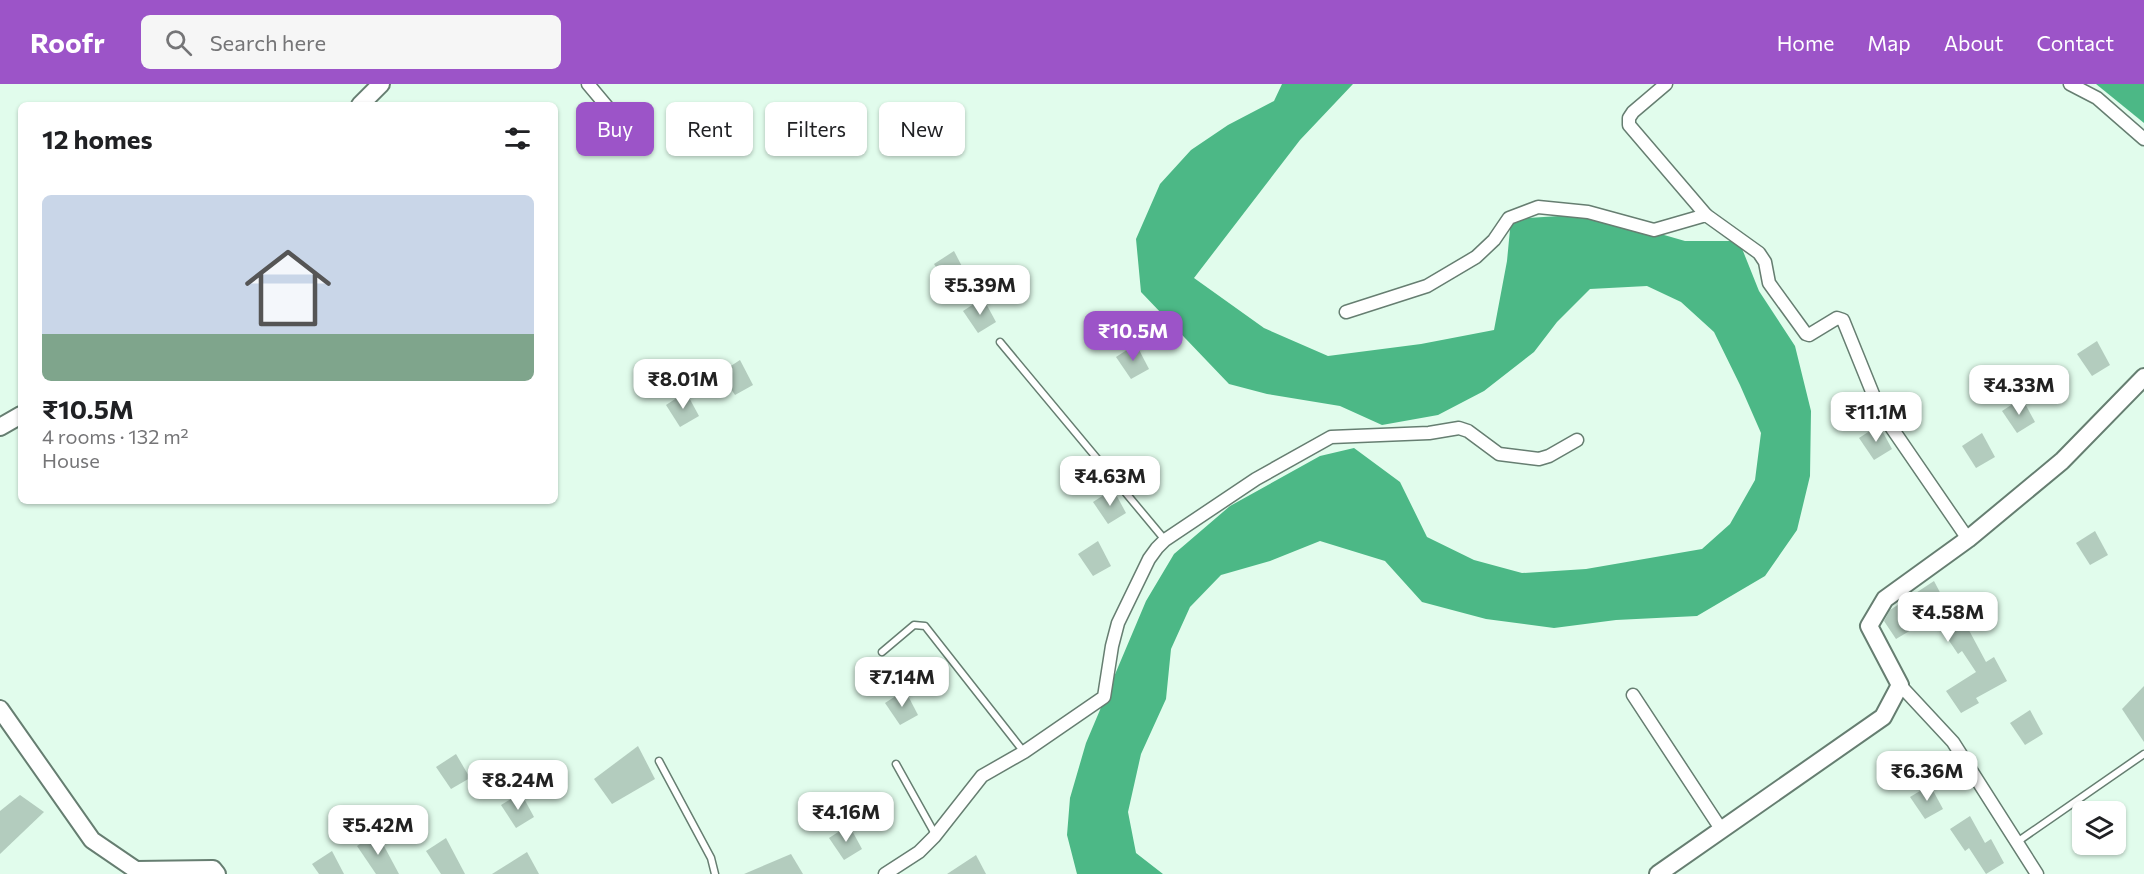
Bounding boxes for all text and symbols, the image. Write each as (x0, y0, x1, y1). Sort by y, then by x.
search box (141, 15, 561, 69)
text: Roofr (30, 25, 105, 59)
icon: search (162, 26, 195, 59)
text: Search here (210, 29, 326, 56)
text: Home (1777, 30, 1834, 55)
text: Map (1867, 30, 1911, 55)
text: About (1944, 30, 2003, 55)
text: Contact (2036, 30, 2114, 55)
chip: Buy (576, 102, 654, 156)
chip: Rent (666, 102, 753, 156)
chip: Filters (765, 102, 867, 156)
chip: New (879, 102, 965, 156)
icon: filters (501, 122, 534, 155)
text: 12 homes (42, 123, 153, 154)
icon: home (234, 234, 342, 342)
pin: ₹5.39M (931, 265, 1029, 316)
text: ₹5.39M (944, 272, 1016, 296)
pin: ₹10.5M (1084, 311, 1182, 362)
text: ₹10.5M (1098, 318, 1168, 342)
pin: ₹8.01M (634, 359, 732, 410)
pin: ₹4.33M (1970, 365, 2068, 416)
text: ₹8.01M (647, 366, 719, 390)
text: ₹4.33M (1983, 372, 2055, 396)
pin: ₹11.1M (1827, 392, 1925, 443)
text: ₹10.5M (42, 393, 134, 424)
text: ₹11.1M (1845, 399, 1907, 423)
text: 4 rooms · 132 m² (42, 424, 189, 448)
text: House (42, 448, 100, 472)
pin: ₹4.63M (1061, 456, 1159, 507)
text: ₹4.63M (1074, 463, 1146, 487)
pin: ₹4.58M (1899, 592, 1997, 643)
text: ₹4.58M (1912, 599, 1984, 623)
pin: ₹7.14M (853, 657, 951, 708)
text: ₹7.14M (869, 664, 935, 688)
pin: ₹6.36M (1878, 751, 1976, 802)
text: ₹6.36M (1891, 758, 1963, 782)
pin: ₹8.24M (469, 760, 567, 811)
text: ₹8.24M (482, 767, 554, 791)
pin: ₹4.16M (797, 792, 895, 843)
text: ₹4.16M (812, 799, 880, 823)
map controls (2072, 801, 2126, 855)
button: layers (2072, 801, 2126, 855)
pin: ₹5.42M (329, 805, 427, 856)
text: ₹5.42M (342, 812, 414, 836)

